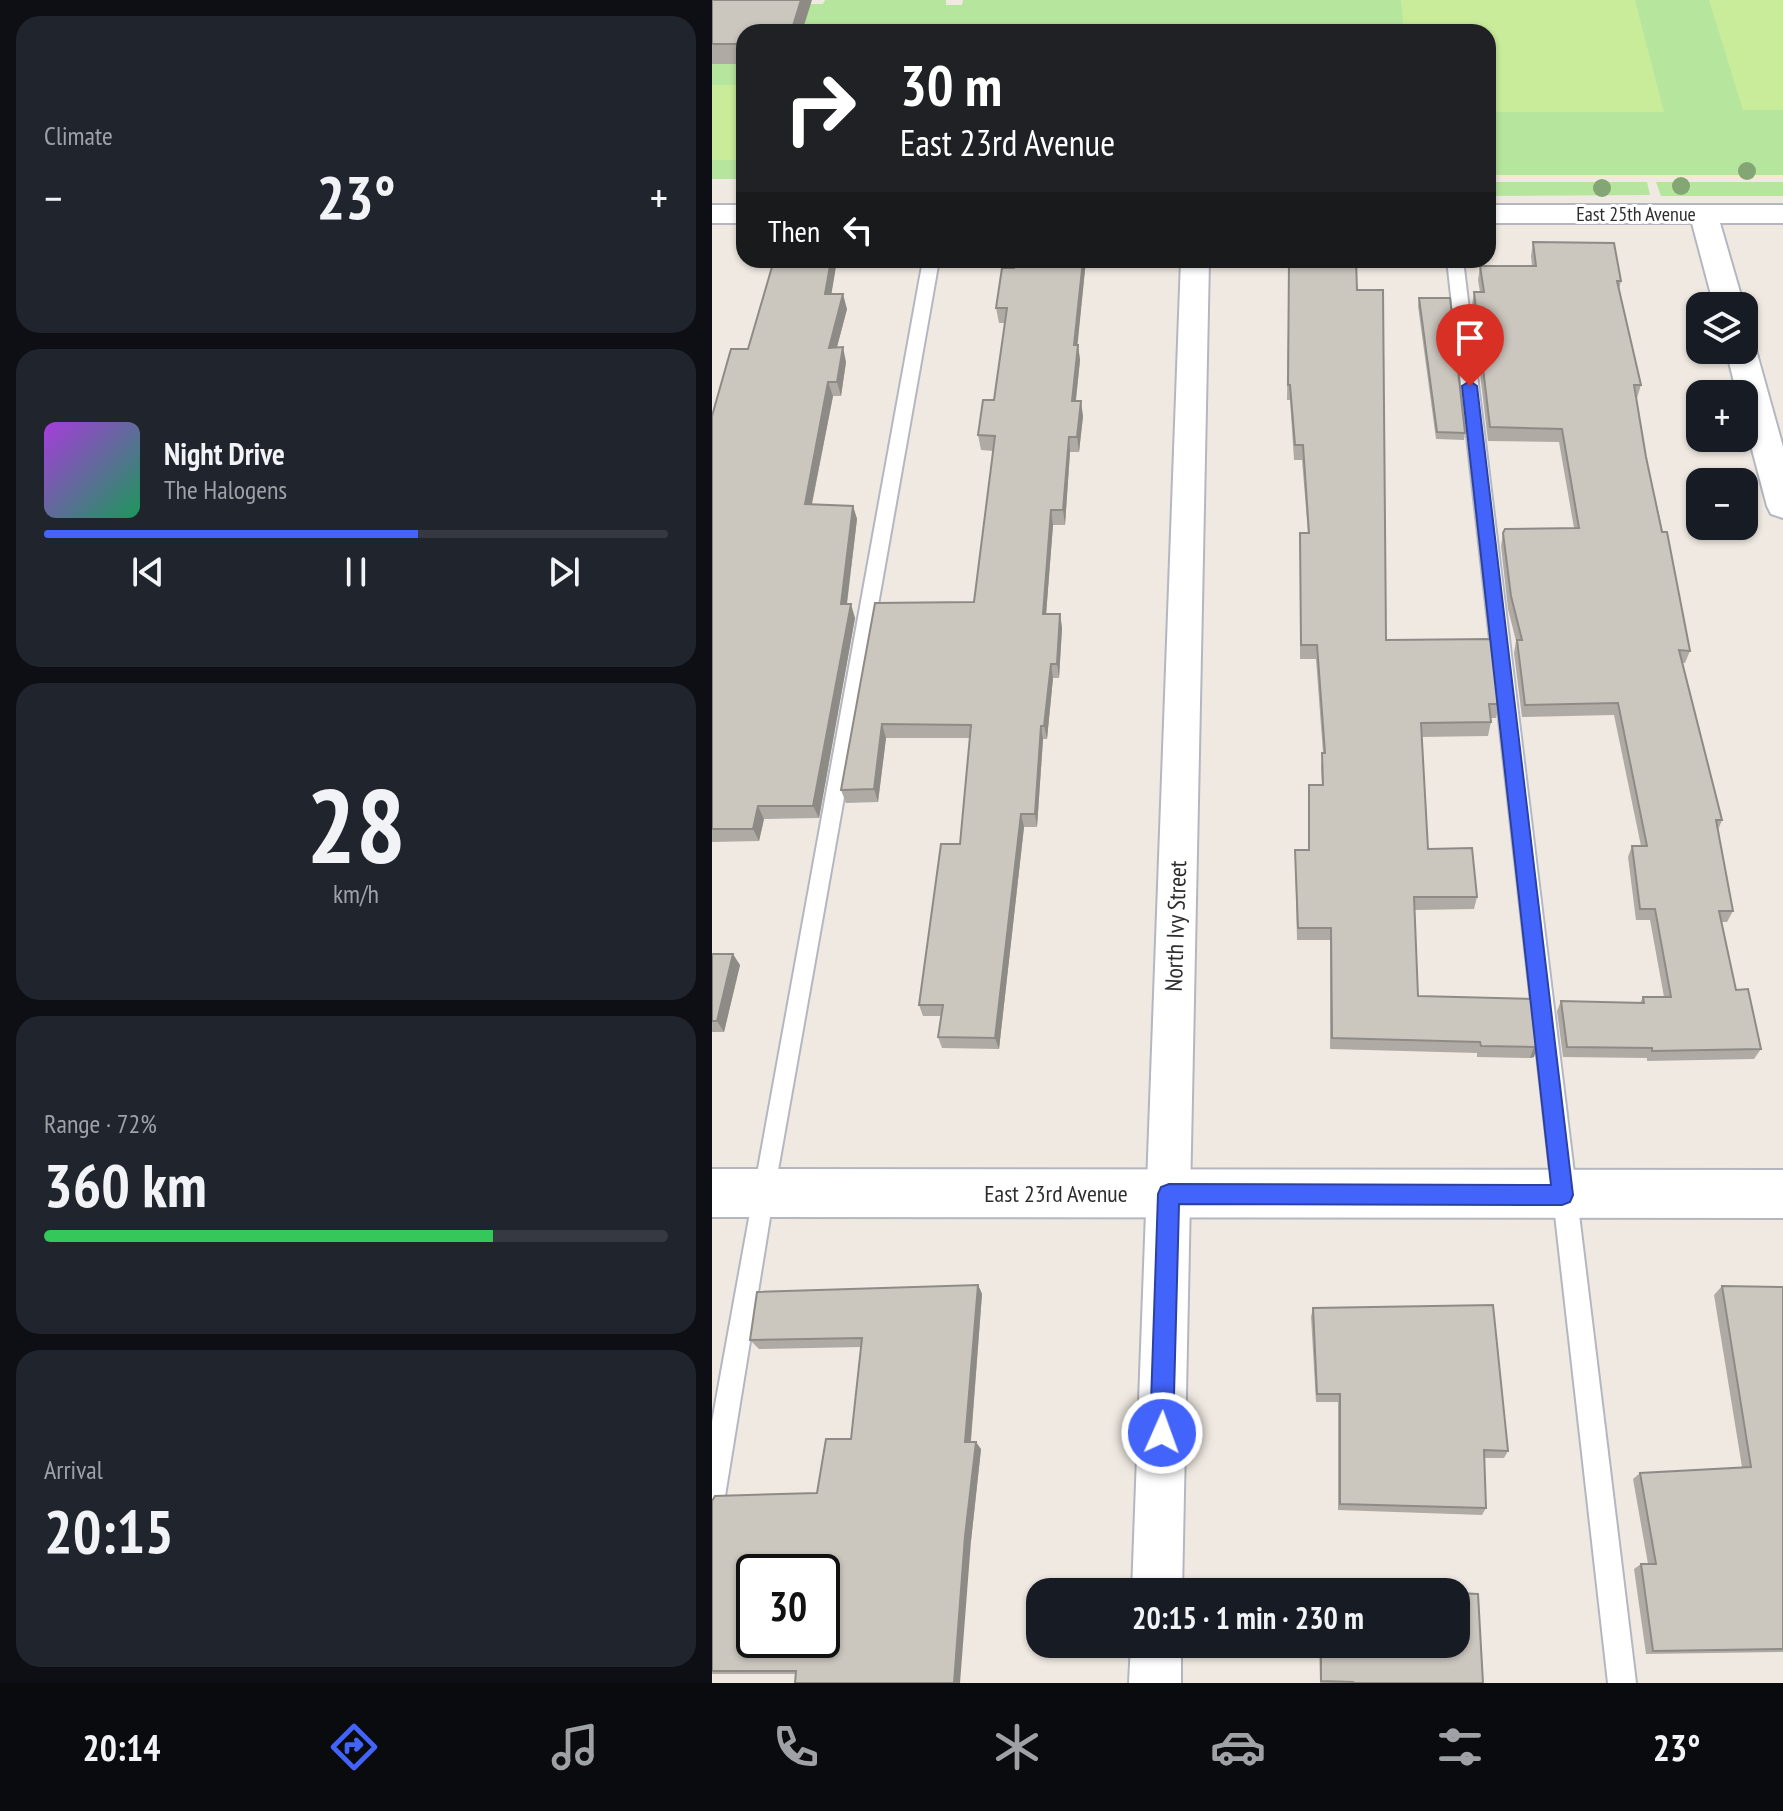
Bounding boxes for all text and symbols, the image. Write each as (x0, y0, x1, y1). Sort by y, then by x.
text: 30 m (900, 49, 1002, 121)
icon: right (768, 56, 872, 160)
text: Climate (44, 119, 113, 152)
text: East 23rd Avenue (900, 119, 1115, 166)
text: 23° (316, 158, 396, 236)
text: − (44, 169, 62, 226)
text: + (650, 169, 668, 226)
street label: East 25th Avenue (1576, 201, 1696, 227)
icon: left (836, 208, 880, 252)
text: Then (768, 211, 820, 250)
map controls (1686, 292, 1758, 540)
button: layers (1686, 292, 1758, 364)
pin (1436, 304, 1504, 386)
icon: arrive (1448, 316, 1492, 360)
button: + (1686, 380, 1758, 452)
text: Night Drive (164, 434, 285, 473)
button: − (1686, 468, 1758, 540)
text: The Halogens (164, 473, 287, 506)
icon: previous (126, 550, 170, 594)
icon: pause (334, 550, 378, 594)
icon: next (542, 550, 586, 594)
text: 28 (306, 757, 406, 892)
street label: North Ivy Street (1158, 860, 1193, 992)
text: km/h (333, 877, 379, 910)
text: Range · 72% (44, 1107, 157, 1140)
text: 360 km (44, 1146, 207, 1224)
street label: East 23rd Avenue (984, 1178, 1128, 1209)
position arrow (1120, 1391, 1204, 1475)
text: Arrival (44, 1453, 103, 1486)
text: 20:15 (44, 1492, 174, 1570)
speed limit sign: 30 (736, 1554, 840, 1658)
text: 20:15 · 1 min · 230 m (1132, 1598, 1364, 1637)
icon: directions (326, 1719, 382, 1775)
icon: music (547, 1719, 603, 1775)
icon: phone (768, 1719, 824, 1775)
icon: climate (989, 1719, 1045, 1775)
icon: car (1210, 1719, 1266, 1775)
icon: filters (1432, 1719, 1488, 1775)
text: 20:14 (83, 1724, 160, 1771)
text: 23° (1653, 1724, 1700, 1771)

